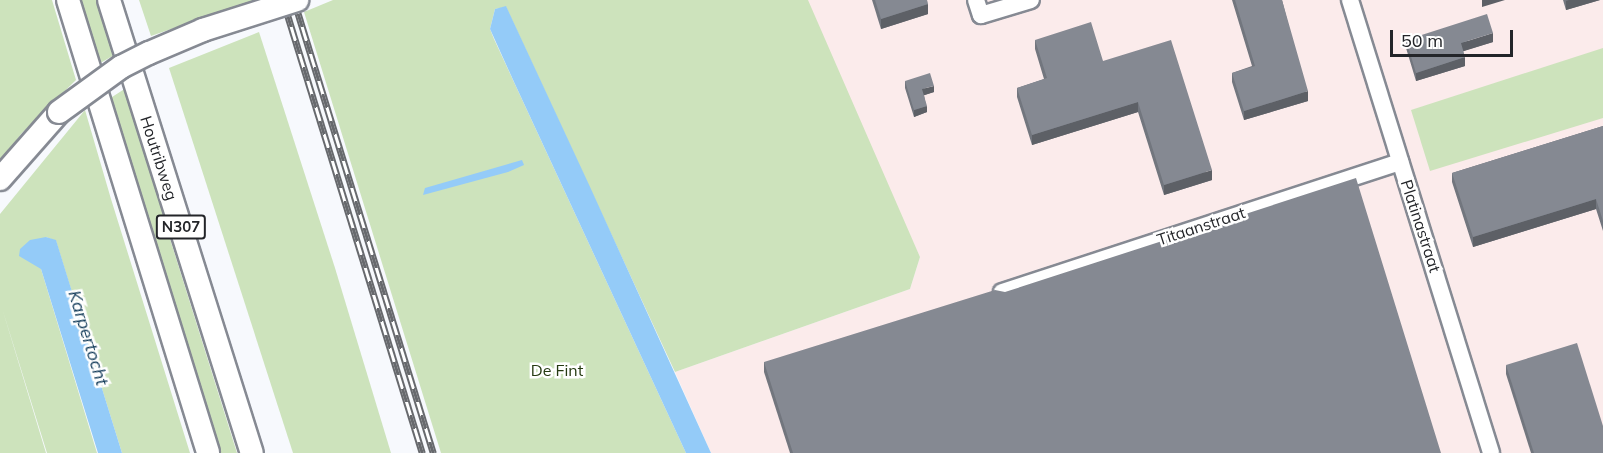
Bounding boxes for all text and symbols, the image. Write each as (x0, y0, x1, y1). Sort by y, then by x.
scale bar (1393, 18, 1516, 56)
text: 50 m (1401, 29, 1443, 52)
street label: Houtribweg (136, 113, 182, 203)
street label: Platinastraat (1397, 177, 1445, 275)
street label: Titaanstraat (1154, 203, 1248, 249)
road number: N307 (156, 215, 207, 239)
water label: Karpertocht (63, 288, 113, 388)
park label: De Fint (531, 360, 583, 380)

